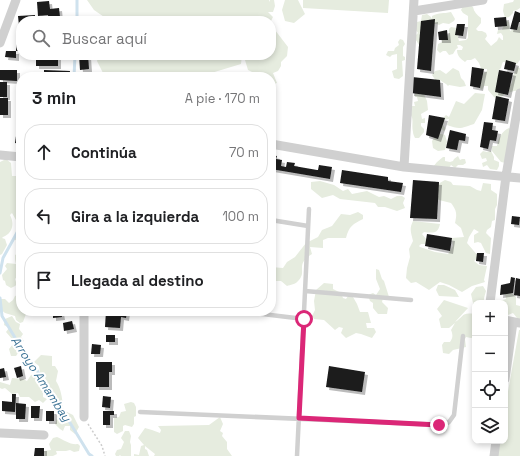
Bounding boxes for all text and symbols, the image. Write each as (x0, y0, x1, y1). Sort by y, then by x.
search box (16, 16, 276, 60)
icon: search (30, 27, 52, 49)
text: Buscar aquí (62, 29, 147, 48)
text: 3 min (32, 87, 76, 109)
text: A pie · 170 m (185, 90, 260, 107)
icon: ahead (33, 141, 55, 163)
text: Continúa (71, 143, 137, 162)
text: 70 m (229, 144, 259, 161)
icon: left (33, 205, 55, 227)
text: Gira a la izquierda (71, 207, 199, 226)
text: 100 m (222, 208, 259, 225)
icon: arrive (33, 269, 55, 291)
text: Llegada al destino (71, 271, 204, 290)
map controls (472, 300, 508, 444)
button: + (472, 300, 508, 336)
route start (295, 310, 313, 328)
water label: Arroyo Amambay (7, 333, 75, 425)
button: − (472, 336, 508, 372)
button: locate (472, 372, 508, 408)
button: layers (472, 408, 508, 444)
route end (430, 416, 448, 434)

